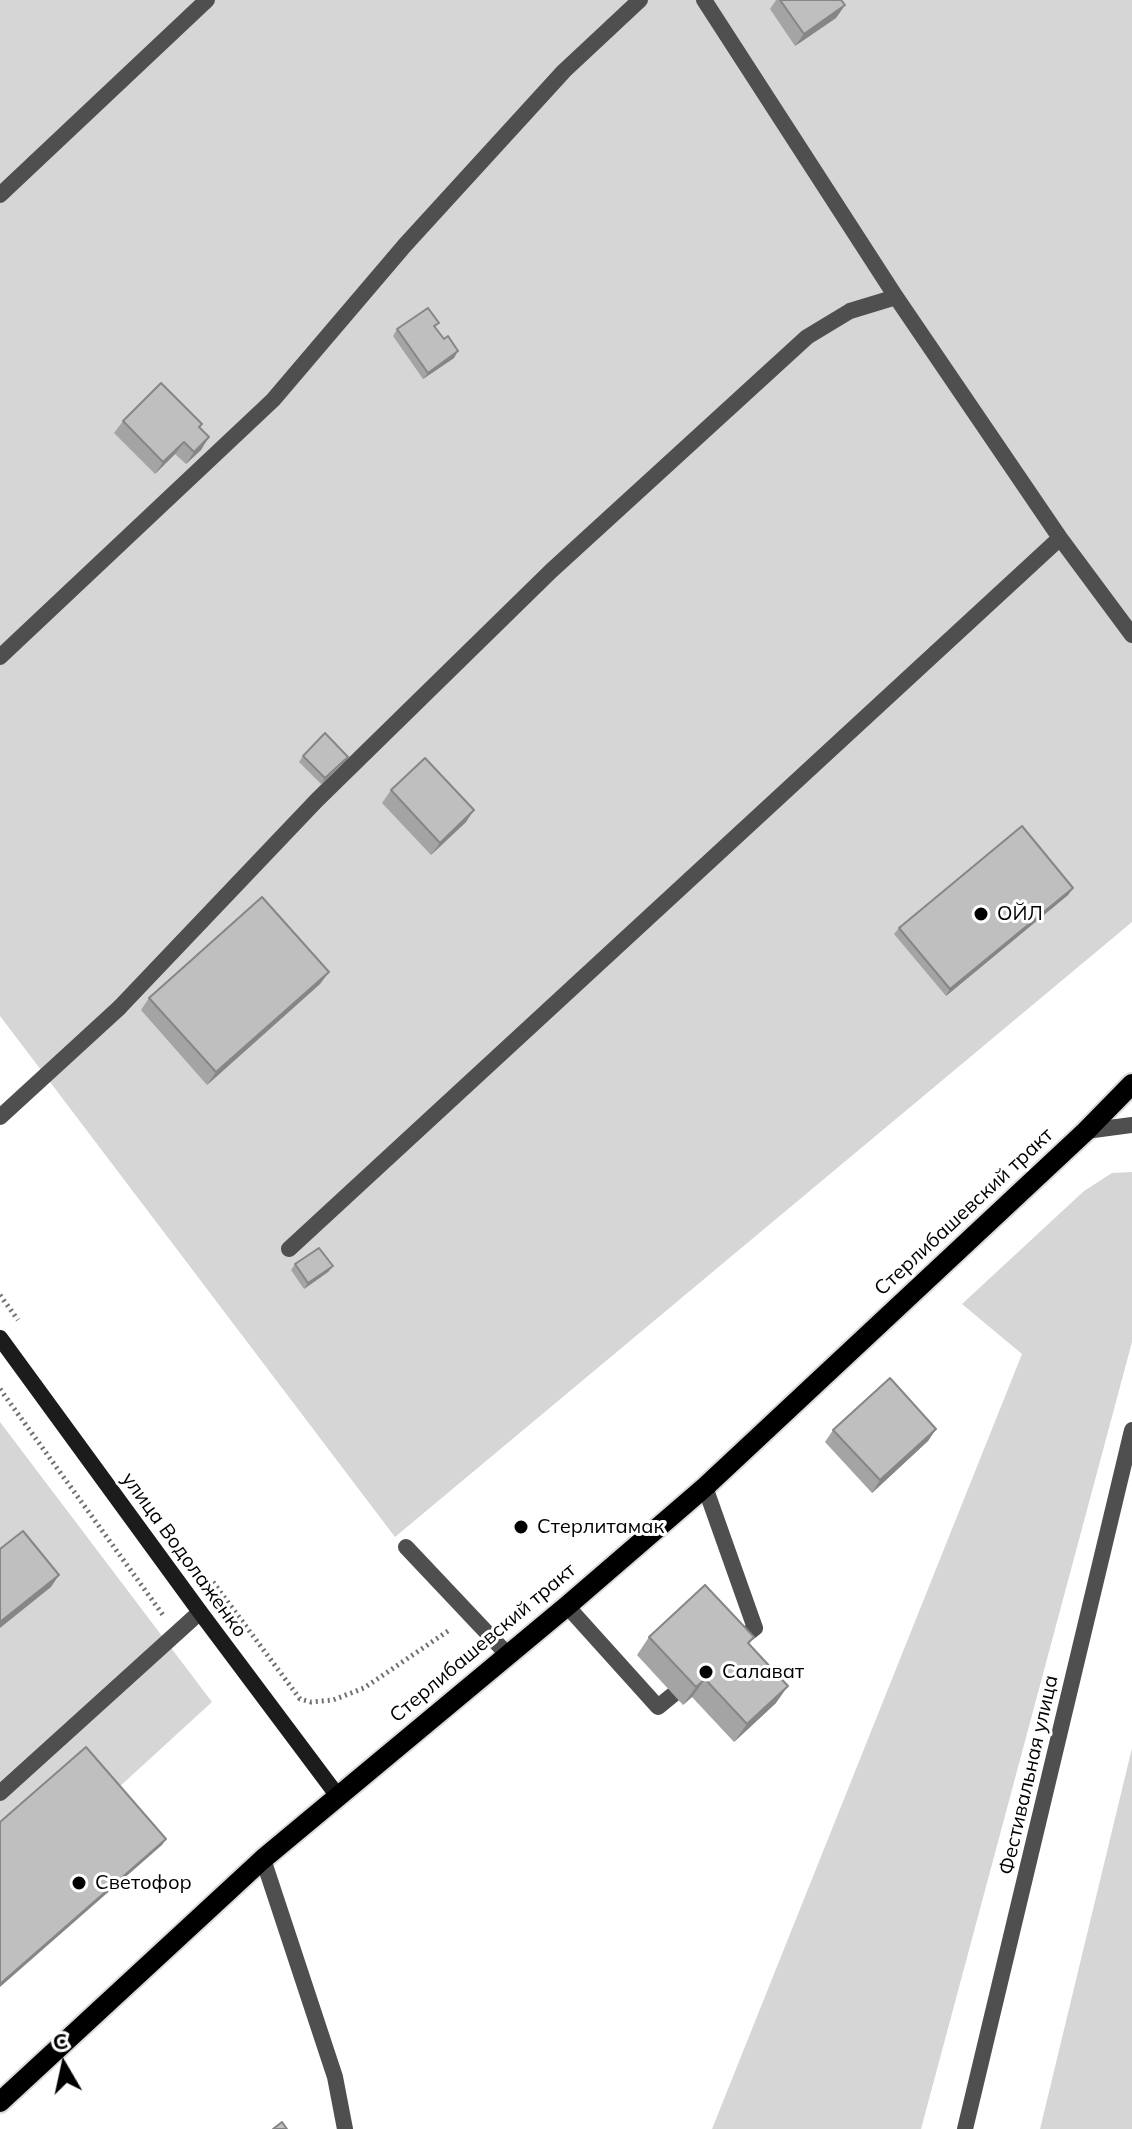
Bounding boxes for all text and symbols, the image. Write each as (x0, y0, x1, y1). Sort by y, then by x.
place label: ОЙЛ (997, 902, 1043, 926)
marker: ОЙЛ (972, 905, 990, 923)
street label: Стерлибашевский тракт (870, 1123, 1058, 1301)
street label: улица Водолаженко (116, 1468, 252, 1642)
place label: Стерлитамак (537, 1515, 664, 1539)
marker: Стерлитамак (512, 1518, 530, 1536)
street label: Стерлибашевский тракт (385, 1558, 581, 1728)
place label: Салават (722, 1660, 804, 1684)
marker: Салават (697, 1663, 715, 1681)
street label: Фестивальная улица (994, 1673, 1064, 1877)
place label: Светофор (95, 1871, 192, 1895)
marker: Светофор (70, 1874, 88, 1892)
north arrow (24, 2025, 104, 2105)
text: С (51, 2026, 70, 2056)

